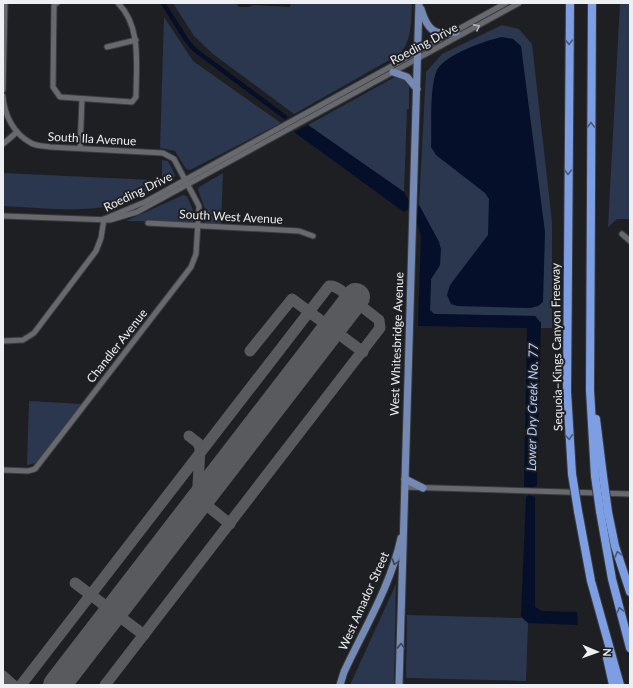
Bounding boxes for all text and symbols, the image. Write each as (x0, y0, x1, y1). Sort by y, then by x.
street label: Roeding Drive (387, 19, 460, 68)
one-way arrow (473, 24, 480, 32)
one-way arrow (565, 39, 574, 45)
one-way arrow (587, 122, 595, 128)
street label: South Ila Avenue (47, 129, 137, 148)
street label: Roeding Drive (101, 168, 175, 215)
one-way arrow (564, 169, 572, 175)
street label: South West Avenue (179, 206, 283, 227)
street label: Sequoia–Kings Canyon Freeway (548, 262, 565, 431)
street label: West Whitesbridge Avenue (386, 272, 407, 416)
street label: Chandler Avenue (83, 306, 150, 386)
water label: Lower Dry Creek No. 77 (523, 342, 541, 471)
one-way arrow (565, 434, 574, 440)
street label: West Amador Street (335, 548, 392, 652)
one-way arrow (614, 551, 623, 558)
one-way arrow (391, 558, 399, 565)
one-way arrow (616, 607, 624, 613)
north arrow (577, 632, 617, 672)
one-way arrow (396, 643, 405, 649)
text: N (601, 648, 614, 657)

